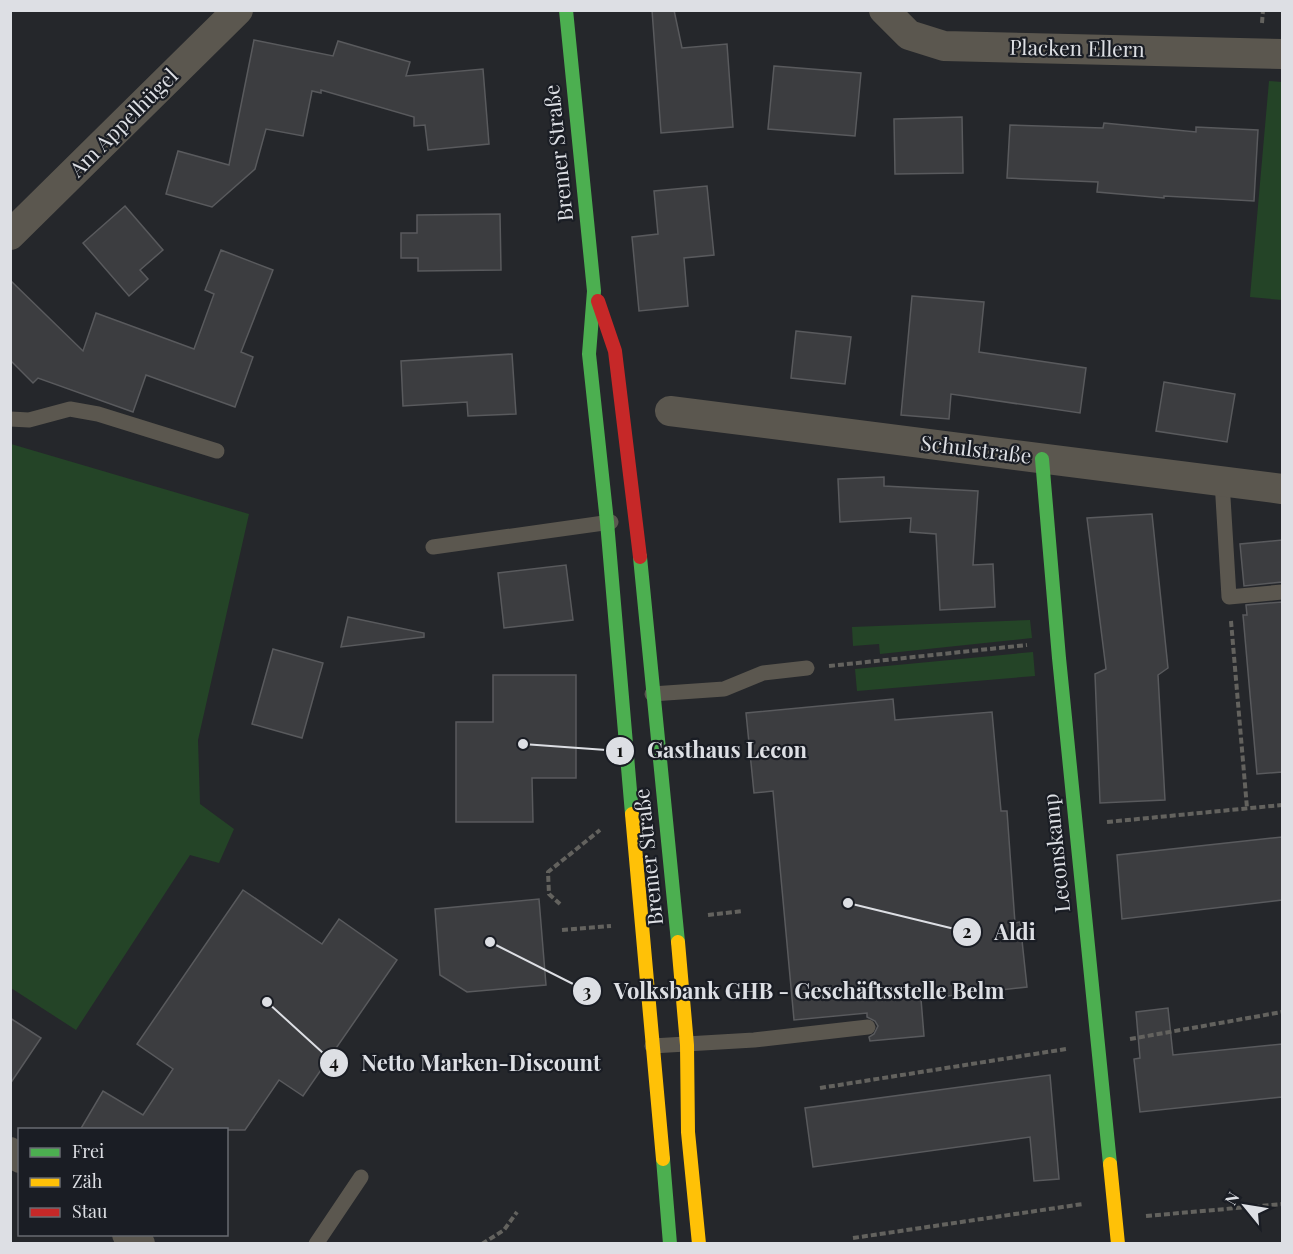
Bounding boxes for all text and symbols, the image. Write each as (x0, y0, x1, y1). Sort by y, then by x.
street label: Placken Ellern (1009, 32, 1145, 62)
street label: Am Appelhügel (62, 61, 183, 183)
street label: Bremer Straße (536, 83, 578, 223)
street label: Schulstraße (919, 427, 1033, 469)
callout: Gasthaus Lecon (605, 731, 819, 771)
text: Gasthaus Lecon (647, 734, 808, 764)
text: 1 (617, 738, 624, 762)
street label: Bremer Straße (626, 787, 668, 927)
street label: Leconskamp (1035, 792, 1075, 914)
callout: Aldi (952, 912, 1048, 952)
text: Aldi (993, 916, 1036, 946)
text: 2 (962, 919, 972, 943)
callout: Volksbank GHB - Geschäftsstelle Belm (572, 971, 1017, 1011)
text: Volksbank GHB - Geschäftsstelle Belm (613, 975, 1004, 1005)
text: 3 (583, 979, 592, 1003)
callout: Netto Marken-Discount (319, 1043, 613, 1083)
text: Netto Marken-Discount (361, 1047, 601, 1077)
text: 4 (329, 1050, 339, 1074)
legend (18, 1128, 228, 1236)
text: Frei (72, 1139, 104, 1163)
text: Zäh (72, 1169, 103, 1193)
north arrow (1215, 1176, 1275, 1236)
text: N (1220, 1188, 1244, 1209)
text: Stau (72, 1199, 108, 1223)

